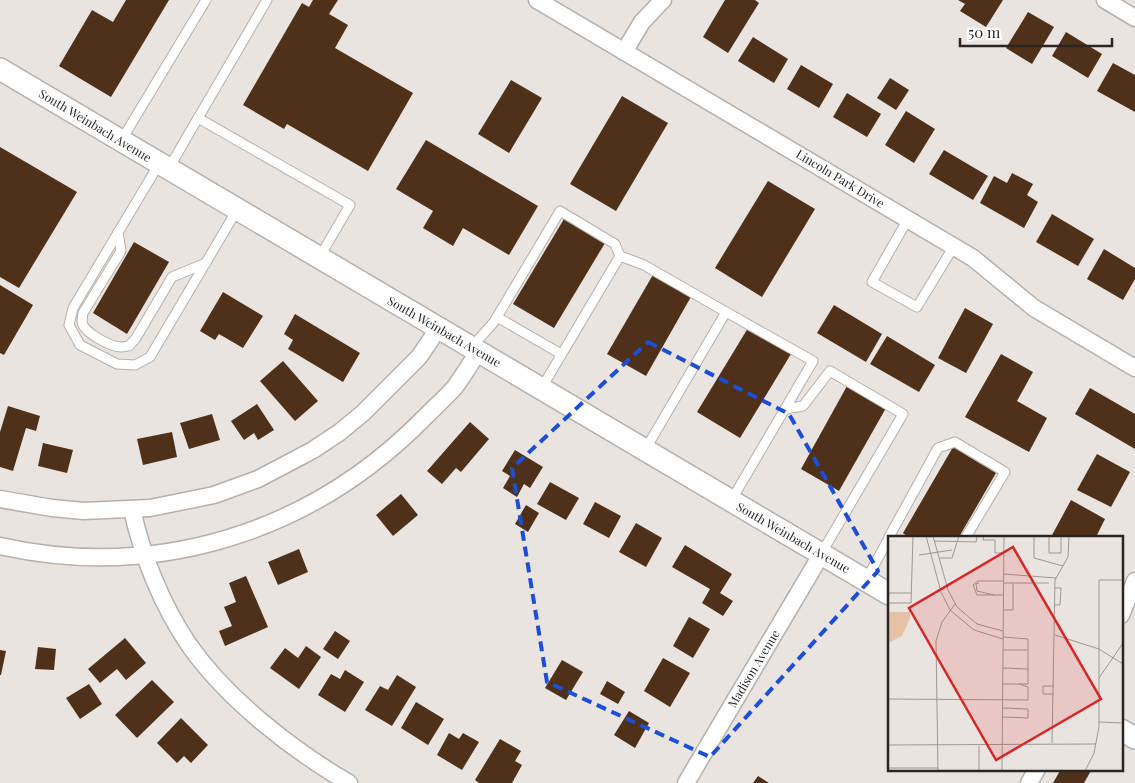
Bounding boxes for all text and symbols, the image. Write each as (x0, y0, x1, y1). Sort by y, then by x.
scale bar (960, 15, 1112, 47)
text: 50 m (968, 22, 1001, 42)
street label: South Weinbach Avenue (36, 85, 155, 165)
street label: Lincoln Park Drive (793, 145, 888, 211)
street label: South Weinbach Avenue (385, 292, 504, 370)
street label: South Weinbach Avenue (734, 498, 853, 576)
inset map (888, 536, 1122, 770)
street label: Madison Avenue (724, 627, 783, 710)

